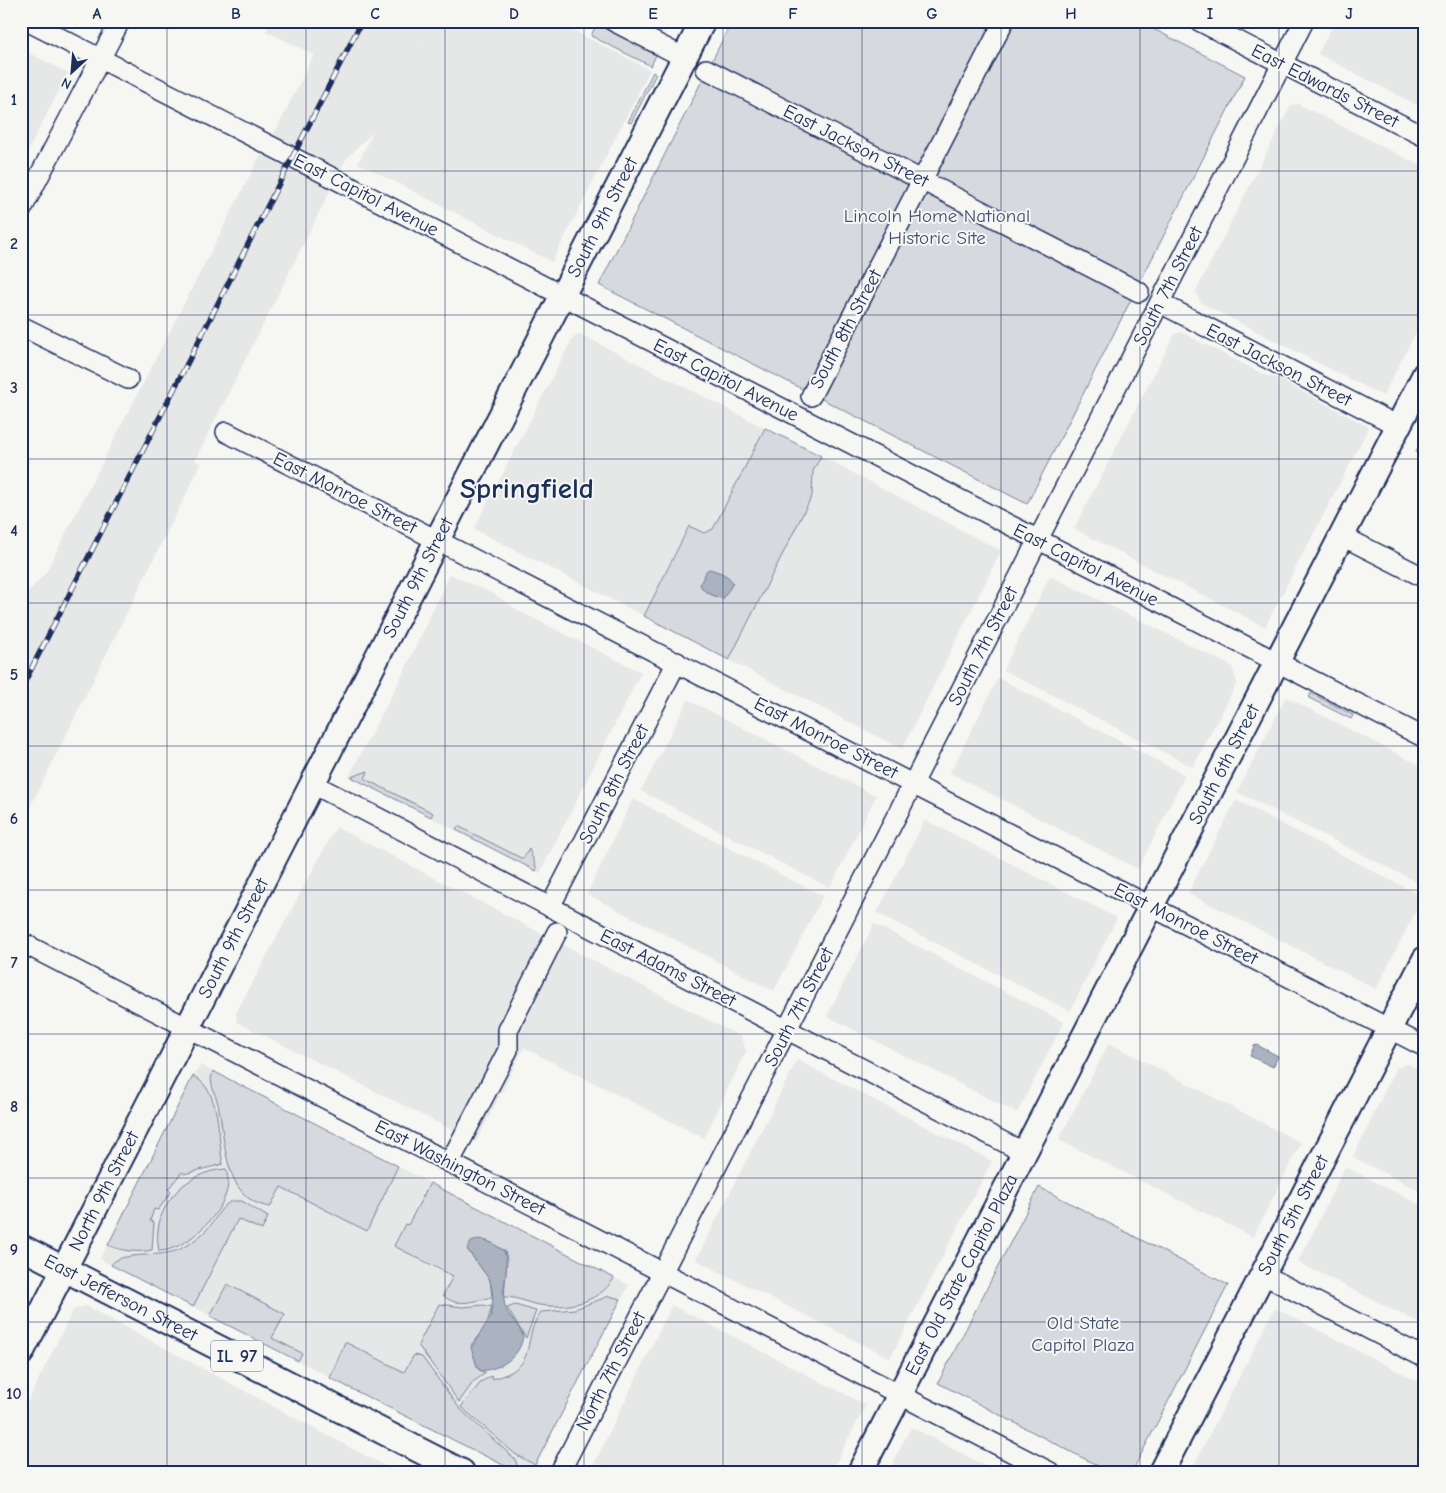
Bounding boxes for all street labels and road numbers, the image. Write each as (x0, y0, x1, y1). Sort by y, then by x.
street label: East Edwards Street (1248, 39, 1403, 133)
street label: East Jackson Street (780, 100, 933, 192)
street label: East Capitol Avenue (290, 149, 442, 241)
street label: South 9th Street (563, 153, 643, 281)
street label: South 7th Street (1129, 222, 1208, 349)
street label: South 8th Street (805, 265, 887, 392)
street label: East Jackson Street (1203, 319, 1356, 411)
street label: East Capitol Avenue (650, 334, 802, 426)
street label: East Monroe Street (270, 447, 421, 539)
street label: South 9th Street (378, 513, 458, 641)
street label: East Capitol Avenue (1010, 519, 1162, 611)
street label: South 7th Street (944, 582, 1023, 709)
street label: East Monroe Street (751, 692, 902, 784)
street label: South 6th Street (1184, 700, 1264, 828)
street label: South 8th Street (574, 720, 654, 848)
street label: South 9th Street (194, 874, 273, 1002)
street label: East Monroe Street (1111, 878, 1262, 970)
street label: East Adams Street (596, 924, 740, 1012)
street label: South 7th Street (760, 943, 839, 1070)
street label: East Washington Street (371, 1115, 549, 1221)
street label: North 9th Street (64, 1127, 144, 1255)
street label: South 5th Street (1253, 1151, 1334, 1279)
street label: East Old State Capitol Plaza (901, 1170, 1022, 1379)
street label: East Jefferson Street (41, 1250, 202, 1346)
street label: North 7th Street (572, 1307, 651, 1434)
road number: IL 97 (211, 1340, 263, 1372)

